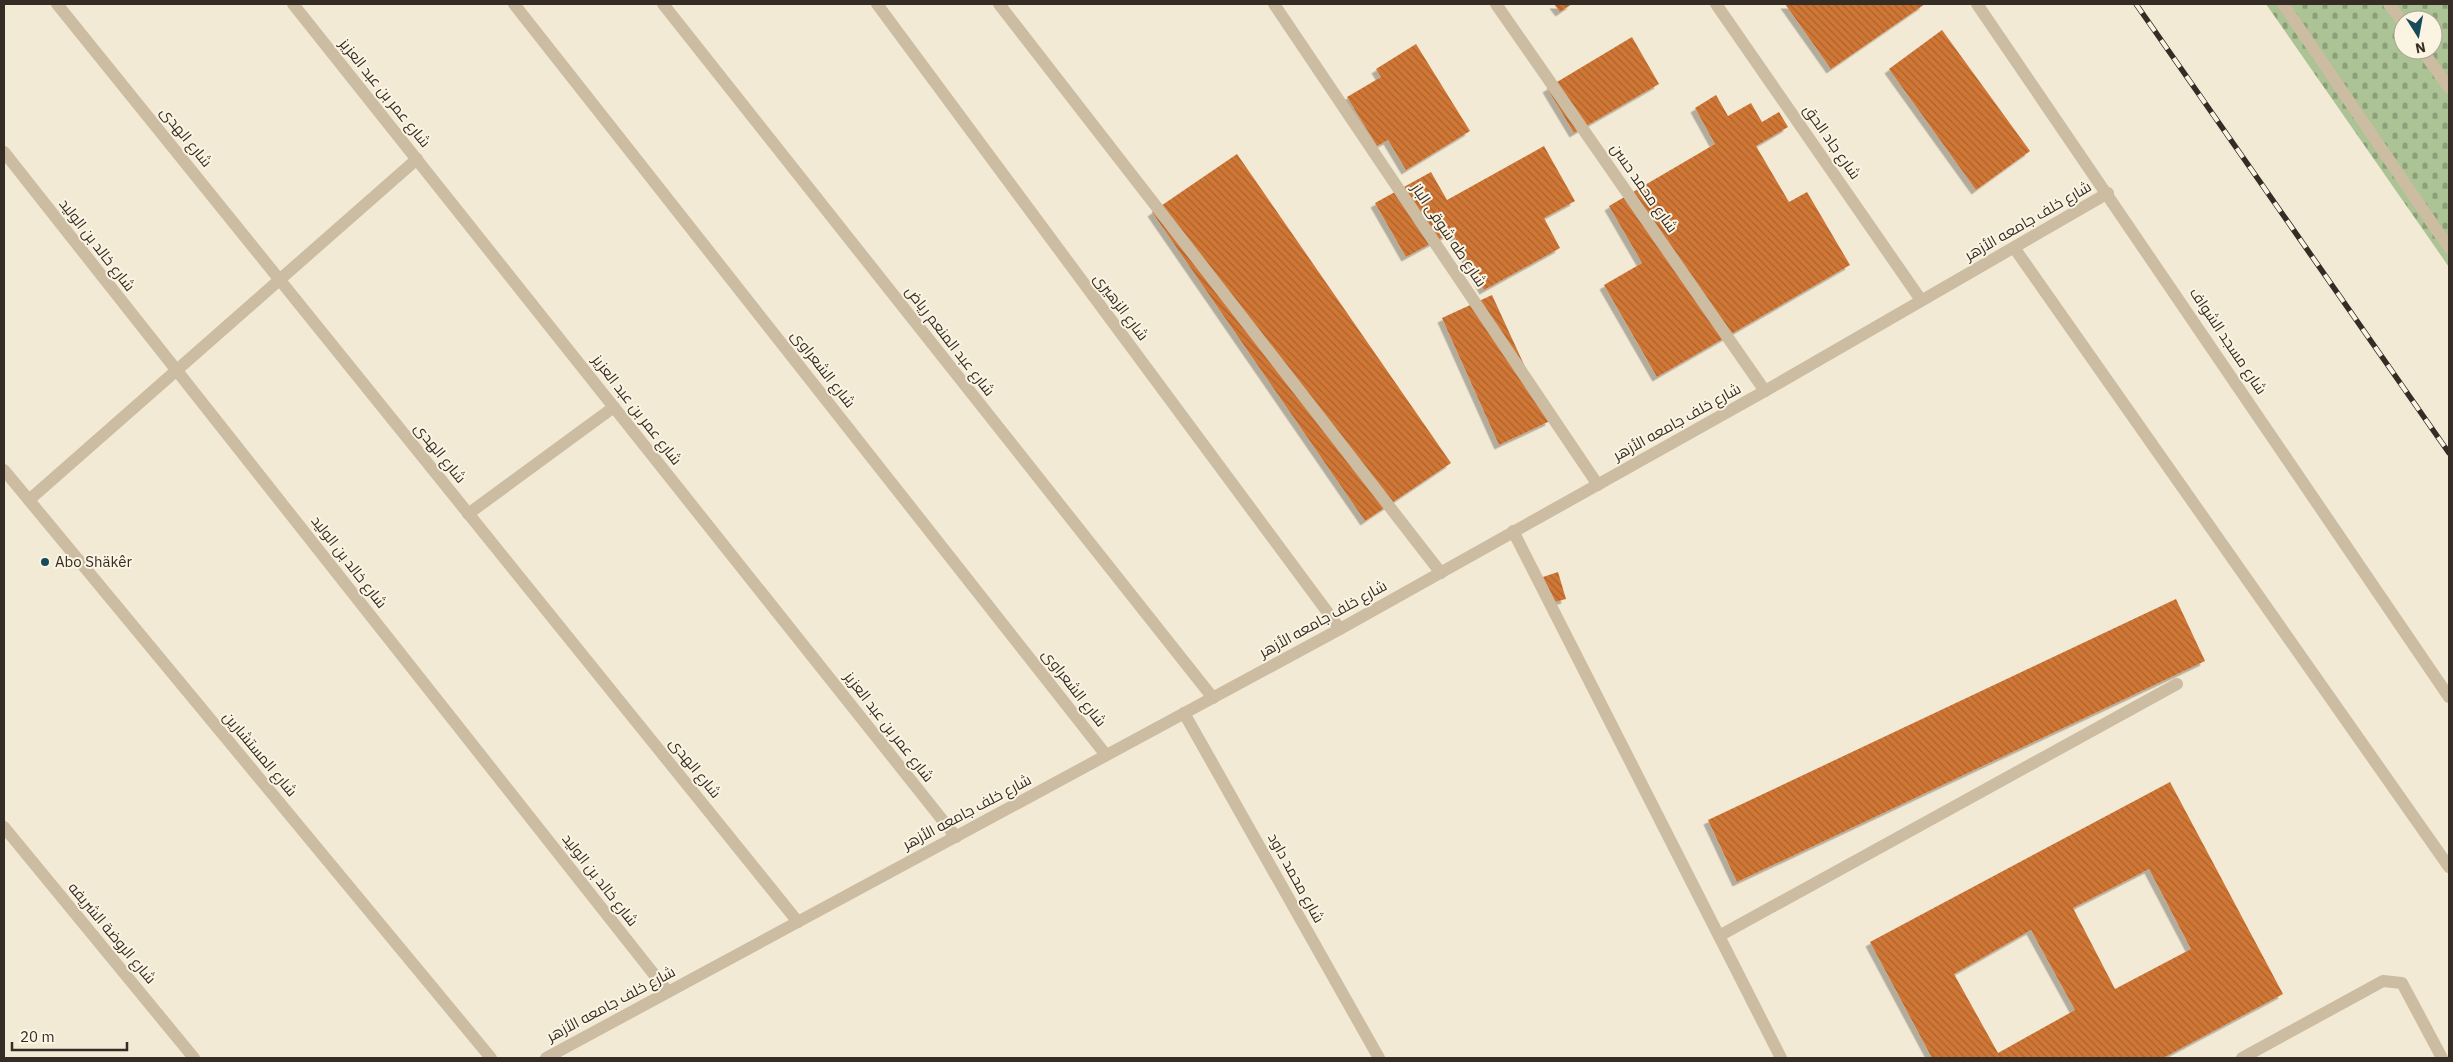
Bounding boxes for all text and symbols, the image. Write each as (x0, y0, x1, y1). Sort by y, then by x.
north arrow (2393, 10, 2443, 60)
street label: شارع عمر بن عبد العزيز (334, 34, 435, 152)
text: N (2414, 38, 2427, 58)
street label: شارع جاد الحق (1798, 101, 1865, 184)
street label: شارع الهدى (155, 103, 216, 172)
street label: شارع محمد حسن (1605, 140, 1682, 237)
street label: شارع خلف جامعه الأزهر (1960, 177, 2095, 267)
street label: شارع طه شوقى الباز (1406, 178, 1491, 291)
street label: شارع خالد بن الوليد (54, 195, 140, 296)
street label: شارع الزهيرى (1088, 269, 1153, 345)
street label: شارع عبد المنعم رياض (900, 282, 999, 401)
street label: شارع مسجد الشواف (2184, 284, 2271, 399)
street label: شارع الشعراوى (786, 326, 860, 413)
street label: شارع عمر بن عبد العزيز (586, 350, 686, 470)
street label: شارع خلف جامعه الأزهر (1609, 379, 1745, 467)
street label: شارع الهدى (409, 419, 470, 488)
street label: شارع خالد بن الوليد (306, 512, 392, 613)
place label: Abo Shäkêr (55, 552, 132, 571)
marker: Abo Shäkêr (39, 556, 51, 568)
street label: شارع خلف جامعه الأزهر (1255, 576, 1391, 664)
street label: شارع الشعراوى (1037, 645, 1111, 732)
street label: شارع عمر بن عبد العزيز (838, 667, 938, 787)
street label: شارع المستشارين (218, 707, 301, 801)
street label: شارع الهدى (664, 734, 725, 803)
street label: شارع خلف جامعه الأزهر (898, 770, 1035, 856)
street label: شارع خالد بن الوليد (557, 830, 643, 931)
street label: شارع محمد داود (1262, 830, 1329, 927)
street label: شارع الروضة الشريفه (63, 878, 160, 989)
street label: شارع خلف جامعه الأزهر (542, 962, 679, 1048)
scale bar (12, 1020, 128, 1052)
text: 20 m (20, 1027, 55, 1046)

